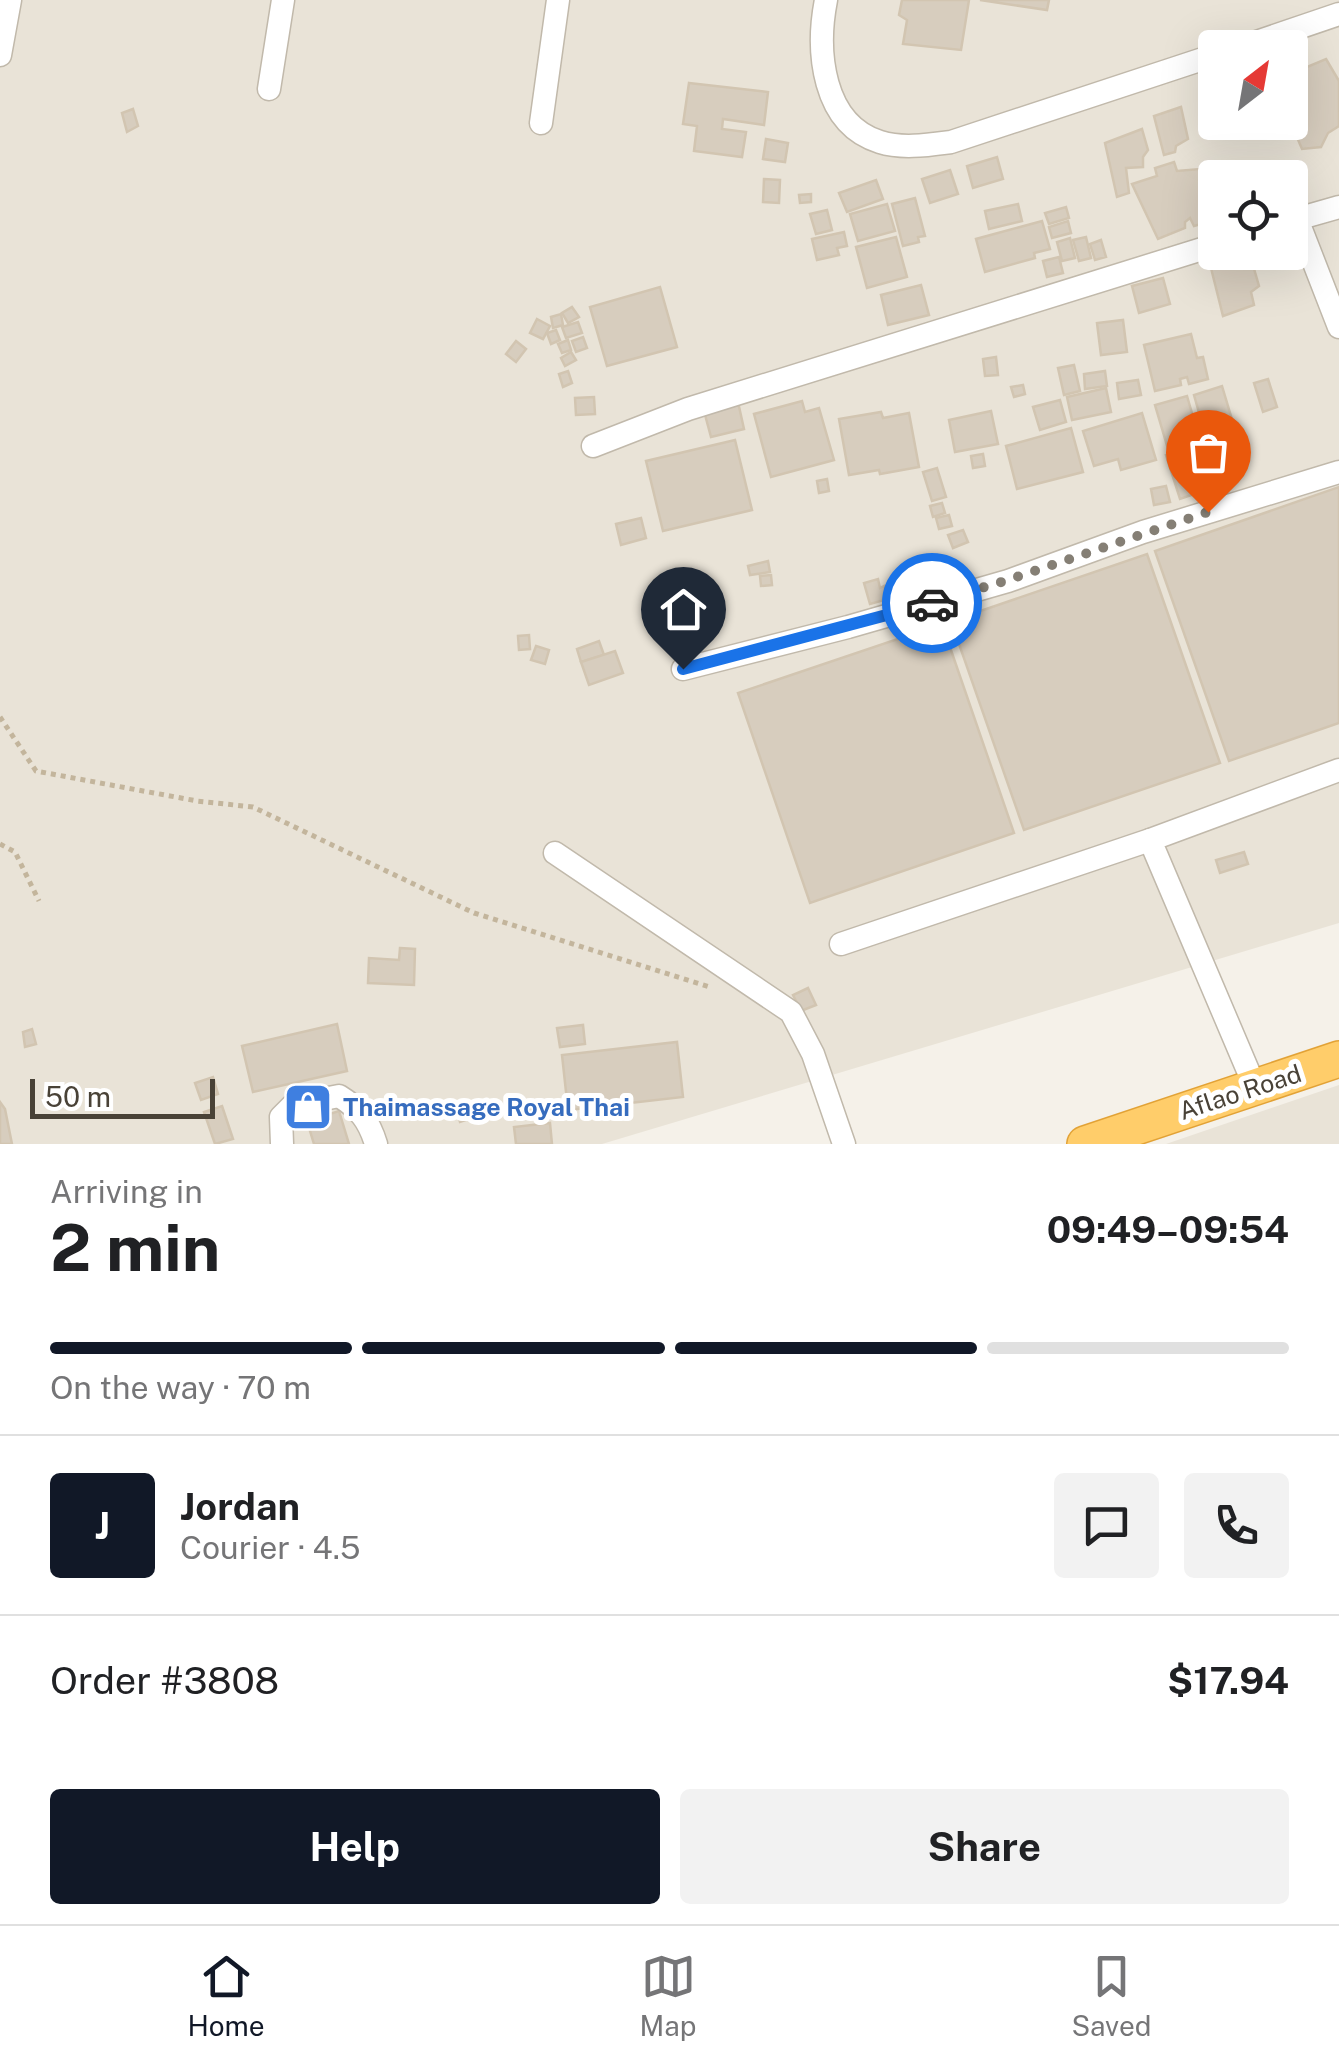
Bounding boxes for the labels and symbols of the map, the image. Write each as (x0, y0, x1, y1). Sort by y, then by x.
north arrow (1198, 30, 1308, 140)
pin (1166, 410, 1251, 513)
courier (882, 553, 982, 653)
pin (641, 567, 726, 670)
street label: Aflao Road (1175, 1058, 1305, 1126)
scale bar (30, 1074, 215, 1118)
shop icon: Thaimassage Royal Thai (282, 1081, 334, 1133)
place label: Thaimassage Royal Thai (343, 1092, 630, 1122)

